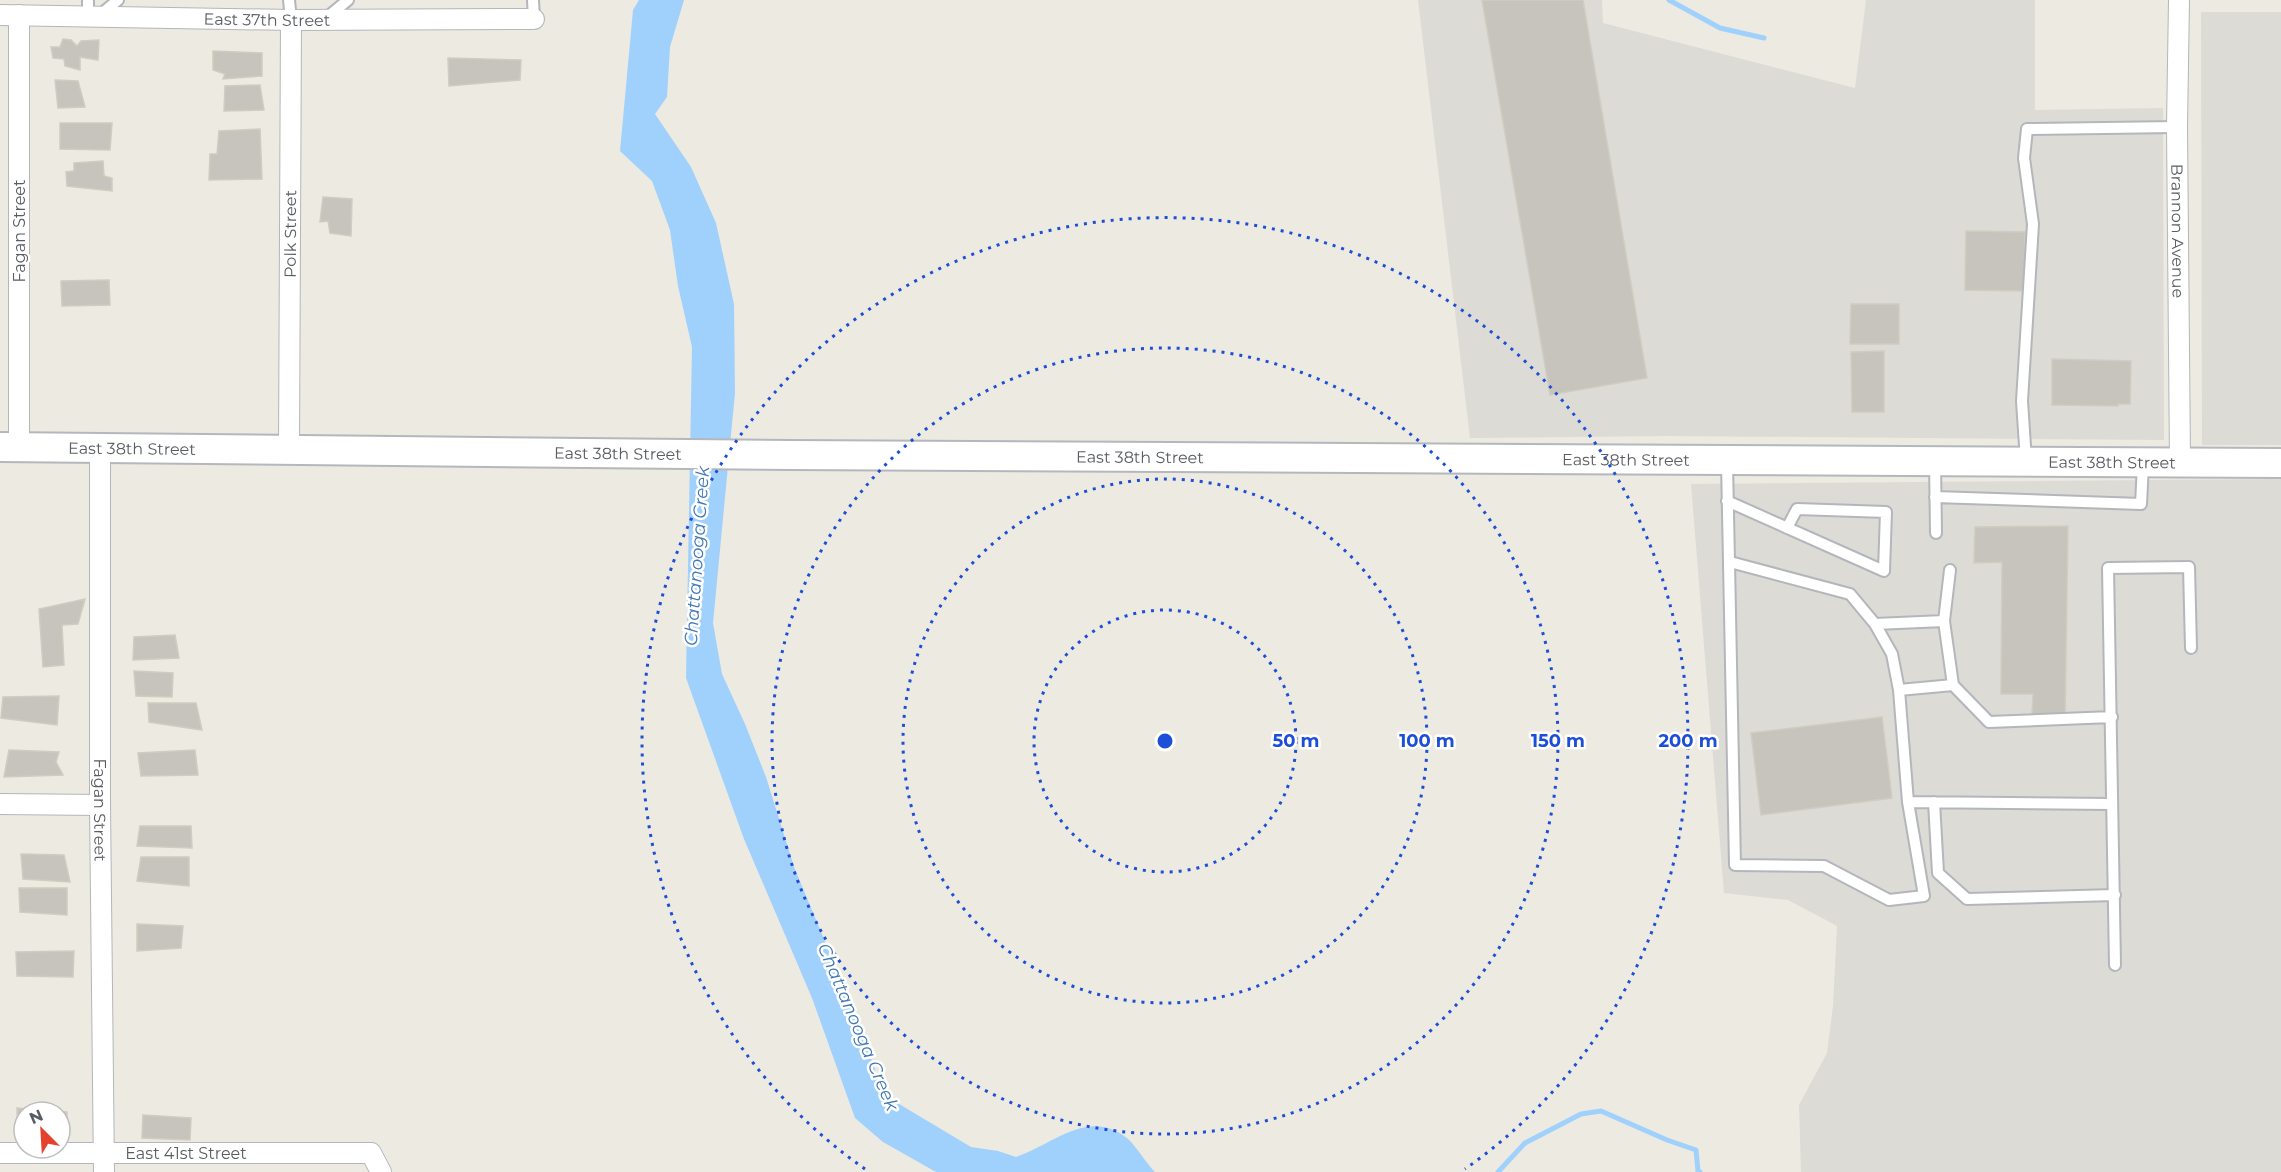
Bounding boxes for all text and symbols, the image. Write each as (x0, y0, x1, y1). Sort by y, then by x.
street label: East 37th Street (204, 9, 331, 30)
street label: Brannon Avenue (2168, 164, 2188, 298)
street label: Fagan Street (10, 179, 29, 283)
street label: Polk Street (280, 190, 300, 278)
street label: East 38th Street (68, 438, 196, 458)
street label: East 38th Street (554, 443, 682, 463)
street label: East 38th Street (1076, 447, 1204, 467)
street label: East 38th Street (1562, 450, 1690, 469)
street label: East 38th Street (2048, 452, 2176, 472)
water label: Chattanooga Creek (680, 464, 714, 647)
text: 50 m (1273, 730, 1319, 752)
text: 100 m (1399, 730, 1455, 752)
text: 150 m (1531, 730, 1585, 752)
text: 200 m (1658, 730, 1718, 752)
centre of rings (1155, 731, 1175, 751)
street label: Fagan Street (91, 758, 110, 862)
water label: Chattanooga Creek (813, 940, 904, 1115)
north arrow (12, 1100, 72, 1160)
text: N (26, 1105, 46, 1128)
street label: East 41st Street (125, 1144, 247, 1163)

